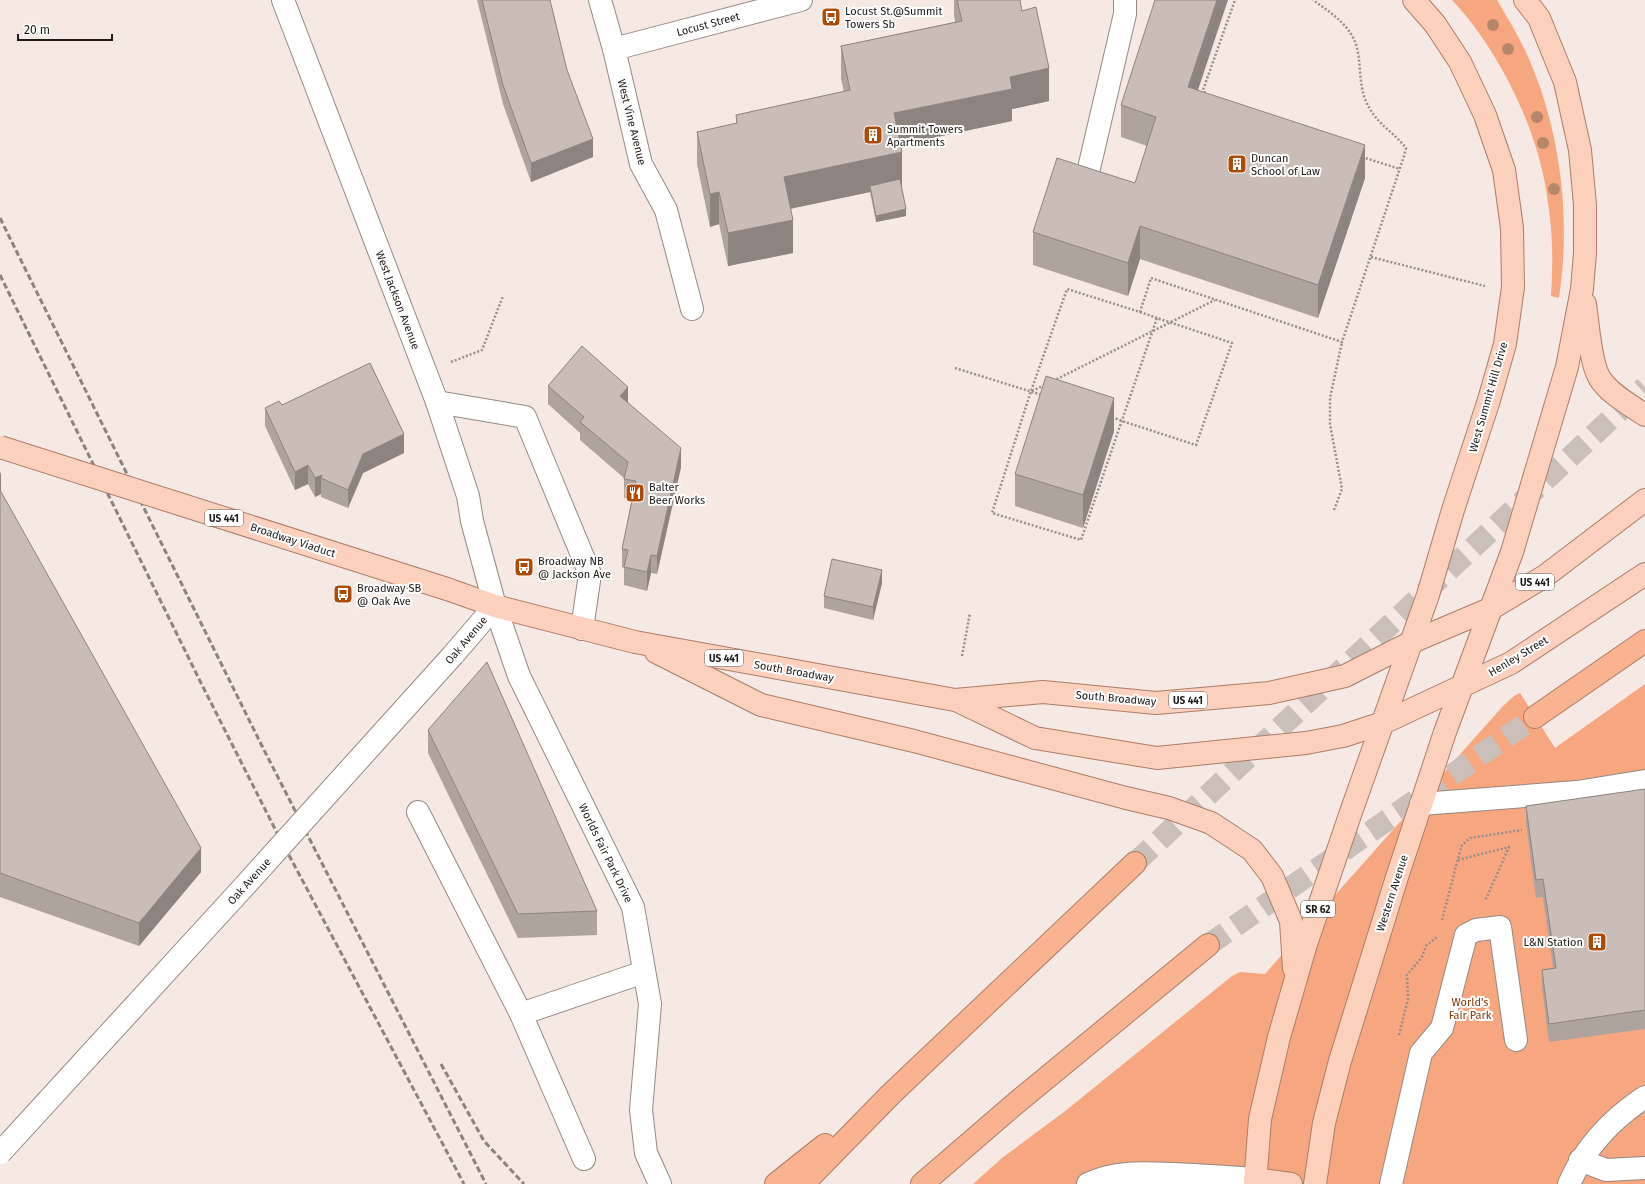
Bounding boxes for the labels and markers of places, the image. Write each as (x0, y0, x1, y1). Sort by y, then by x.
place label: Locust St.@Summit Towers Sb (845, 5, 942, 31)
bus stop icon: Locust St.@Summit Towers Sb (820, 6, 842, 28)
place label: Summit Towers Apartments (887, 123, 963, 149)
building icon: Summit Towers Apartments (862, 124, 884, 146)
place label: Duncan School of Law (1251, 152, 1320, 178)
building icon: Duncan School of Law (1226, 153, 1248, 175)
place label: Balter Beer Works (649, 481, 705, 507)
restaurant icon: Balter Beer Works (624, 482, 646, 504)
place label: Broadway NB @ Jackson Ave (538, 555, 611, 581)
bus stop icon: Broadway NB @ Jackson Ave (513, 556, 535, 578)
place label: Broadway SB @ Oak Ave (357, 582, 421, 608)
bus stop icon: Broadway SB @ Oak Ave (332, 583, 354, 605)
building icon: L&N Station (1586, 931, 1608, 953)
place label: L&N Station (1523, 936, 1583, 949)

